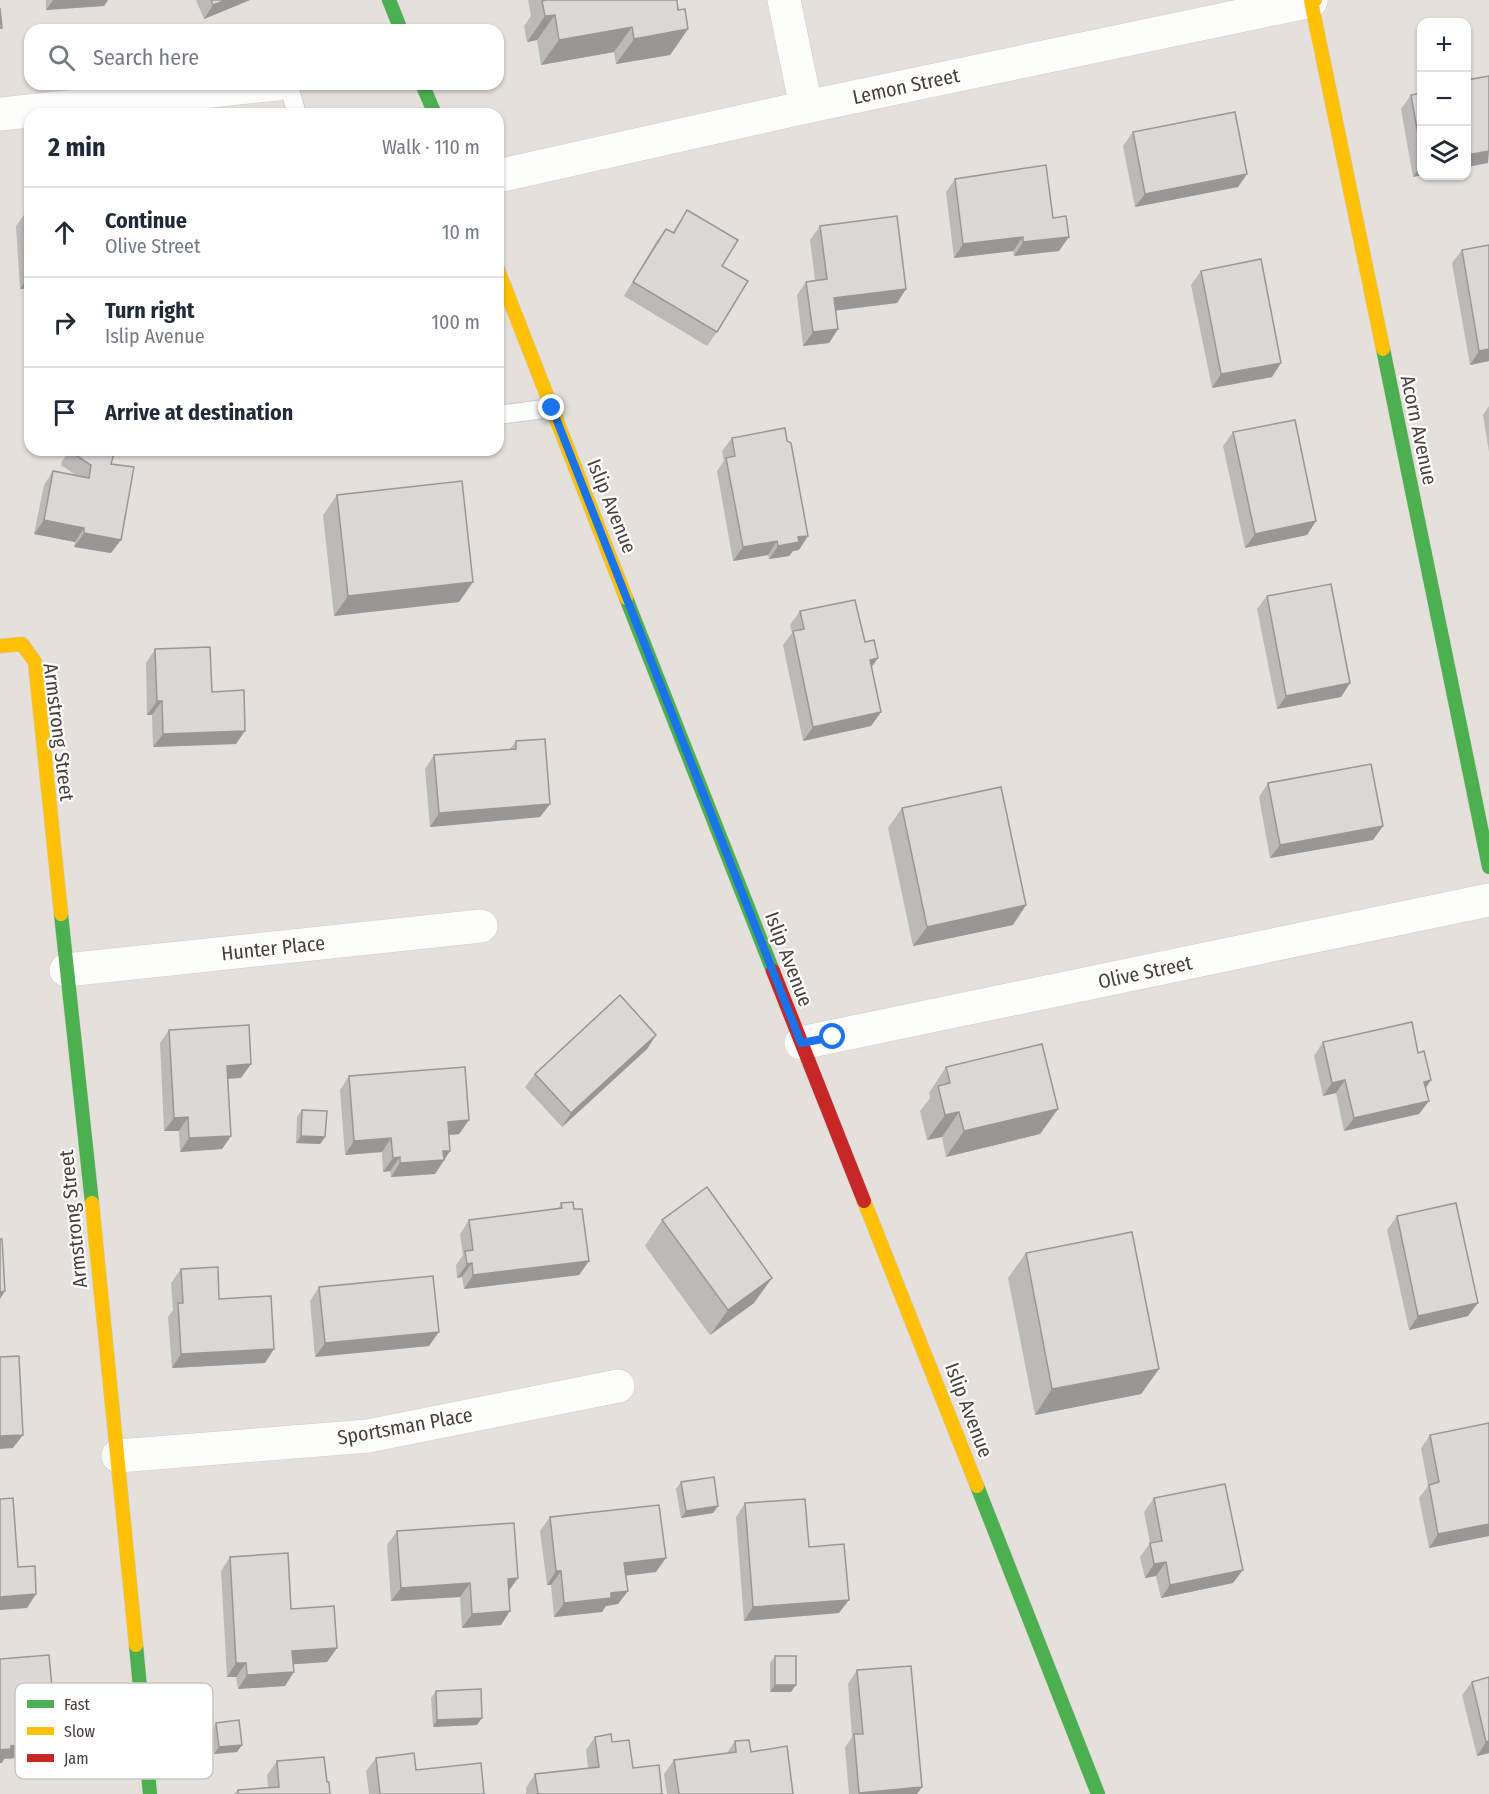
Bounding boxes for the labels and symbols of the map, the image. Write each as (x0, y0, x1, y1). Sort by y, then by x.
street label: Lemon Street (850, 63, 962, 109)
street label: Acorn Avenue (1396, 373, 1442, 487)
route end (538, 394, 564, 420)
street label: Islip Avenue (582, 455, 642, 557)
street label: Armstrong Street (39, 662, 79, 803)
street label: Islip Avenue (760, 908, 818, 1010)
street label: Hunter Place (220, 931, 326, 965)
street label: Olive Street (1096, 950, 1195, 994)
route start (819, 1023, 845, 1049)
street label: Armstrong Street (54, 1148, 92, 1289)
street label: Islip Avenue (940, 1359, 998, 1461)
street label: Sportsman Place (336, 1402, 474, 1450)
legend (15, 1683, 213, 1779)
text: Fast (64, 1695, 91, 1714)
text: Slow (64, 1722, 95, 1741)
text: Jam (64, 1749, 89, 1768)

